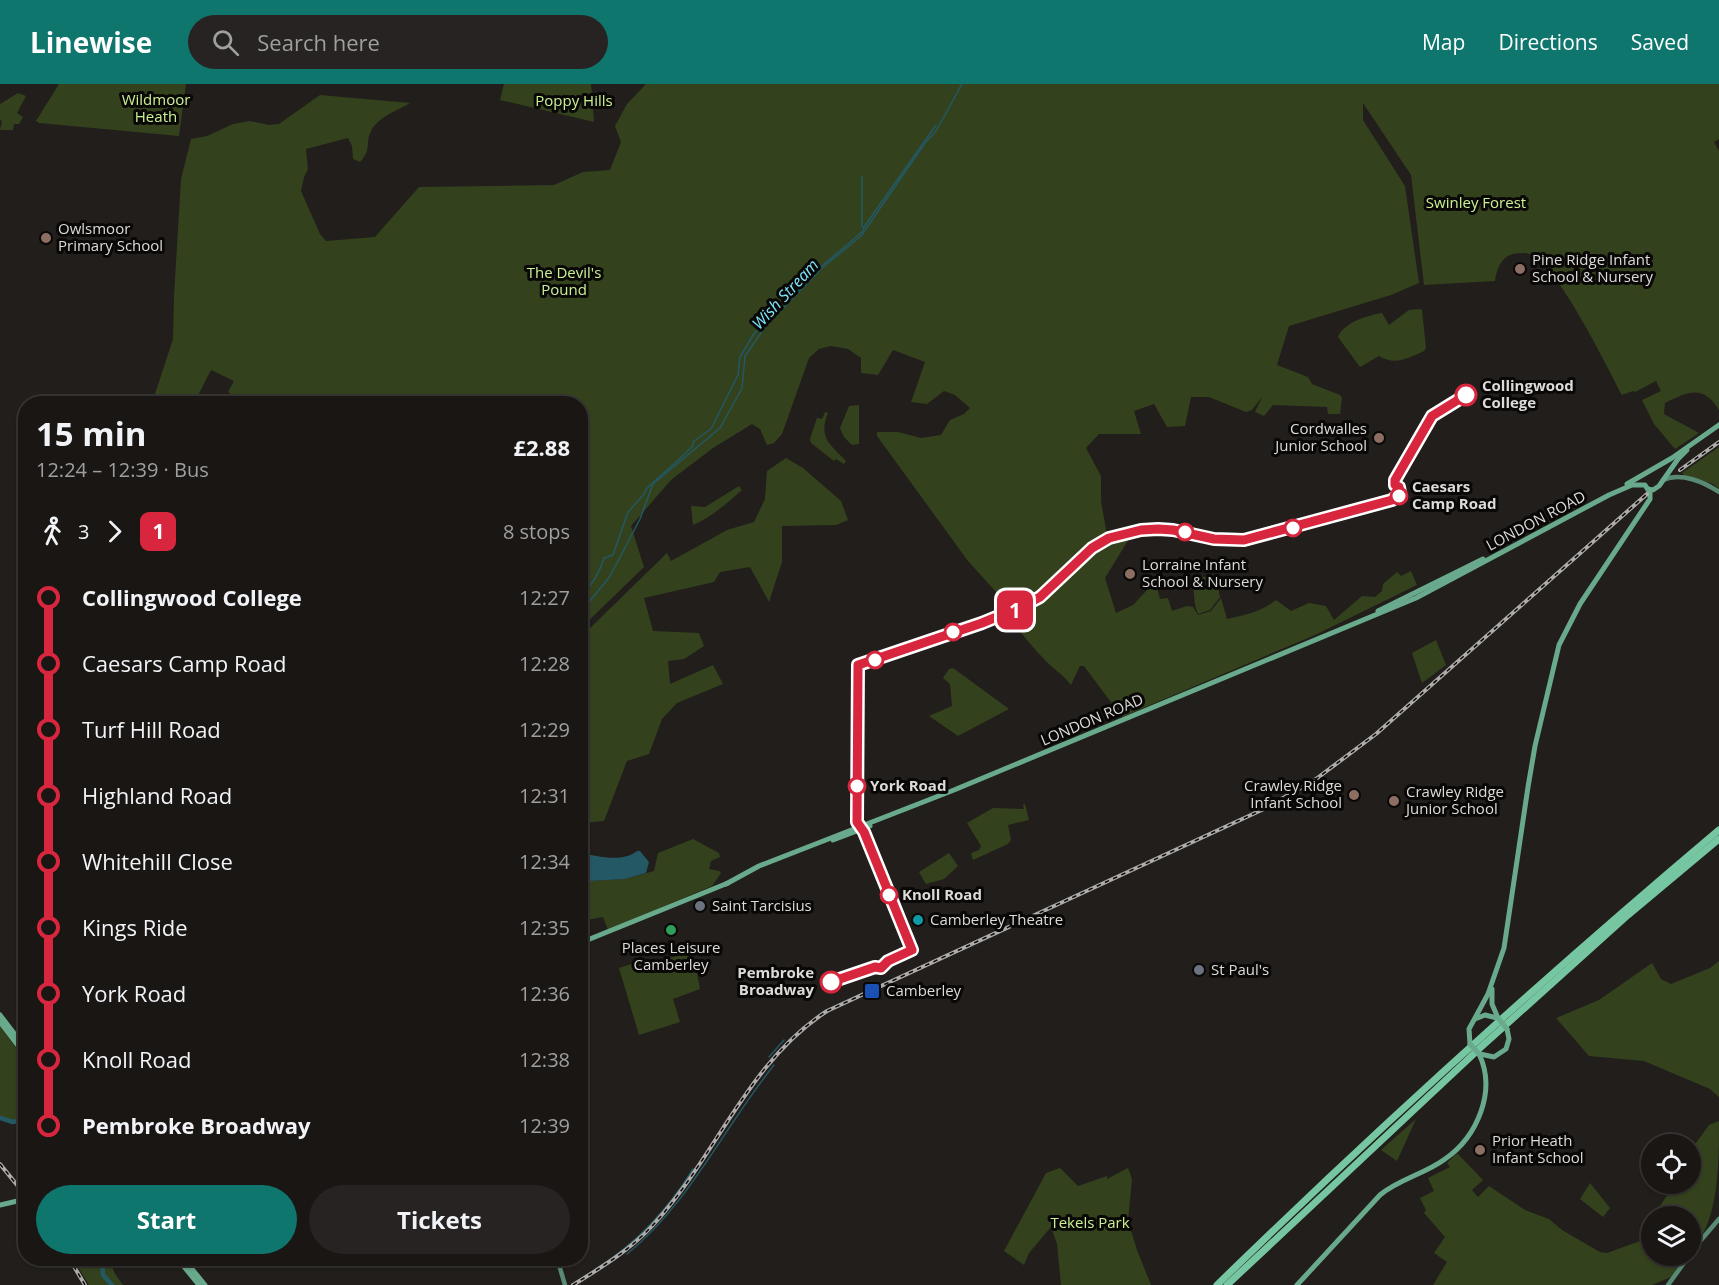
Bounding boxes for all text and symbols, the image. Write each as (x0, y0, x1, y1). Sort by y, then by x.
search box (188, 15, 608, 69)
text: Linewise (30, 23, 152, 61)
icon: search (209, 26, 242, 59)
text: Search here (257, 27, 380, 57)
text: Map (1422, 28, 1465, 56)
text: Directions (1498, 28, 1598, 56)
text: Saved (1631, 28, 1689, 56)
park label: Wildmoor Heath (122, 89, 190, 126)
park label: Poppy Hills (535, 90, 613, 110)
park label: Swinley Forest (1426, 192, 1526, 212)
place label: Owlsmoor Primary School (58, 218, 163, 255)
marker: Owlsmoor Primary School (39, 231, 53, 245)
place label: Pine Ridge Infant School & Nursery (1532, 249, 1653, 286)
water label: Wish Stream (747, 254, 823, 334)
park label: The Devil's Pound (527, 262, 601, 299)
marker: Pine Ridge Infant School & Nursery (1513, 262, 1527, 276)
place label: Collingwood College (1482, 375, 1574, 412)
marker: Collingwood College (1455, 384, 1477, 406)
text: 15 min (36, 411, 146, 456)
place label: Cordwalles Junior School (1273, 418, 1367, 455)
marker: Cordwalles Junior School (1372, 431, 1386, 445)
text: £2.88 (513, 432, 570, 462)
text: 12:24 – 12:39 · Bus (36, 456, 209, 483)
place label: Caesars Camp Road (1412, 476, 1496, 513)
street label: LONDON ROAD (1482, 486, 1589, 555)
marker: Caesars Camp Road (1390, 487, 1408, 505)
icon: walk (36, 515, 69, 548)
icon: forward (98, 515, 131, 548)
text: 1 (152, 517, 164, 545)
text: 3 (78, 518, 89, 545)
text: 8 stops (503, 518, 570, 545)
unlabelled marker (1284, 519, 1302, 537)
unlabelled marker (1176, 523, 1194, 541)
place label: Lorraine Infant School & Nursery (1142, 554, 1263, 591)
marker: Lorraine Infant School & Nursery (1123, 567, 1137, 581)
text: Collingwood College (82, 582, 302, 612)
text: 12:27 (519, 584, 570, 611)
line badge: 1 (996, 590, 1034, 630)
text: 1 (1009, 596, 1021, 624)
unlabelled marker (944, 623, 962, 641)
text: Caesars Camp Road (82, 648, 286, 678)
text: 12:28 (519, 650, 570, 677)
unlabelled marker (866, 651, 884, 669)
street label: LONDON ROAD (1037, 688, 1146, 750)
text: Turf Hill Road (82, 714, 221, 744)
text: 12:29 (519, 716, 570, 743)
place label: York Road (870, 775, 946, 795)
place label: Crawley Ridge Infant School (1244, 775, 1342, 812)
marker: York Road (848, 777, 866, 795)
text: Highland Road (82, 780, 232, 810)
place label: Crawley Ridge Junior School (1404, 781, 1504, 818)
text: 12:31 (519, 782, 570, 809)
marker: Crawley Ridge Infant School (1347, 788, 1361, 802)
marker: Crawley Ridge Junior School (1387, 794, 1401, 808)
text: Whitehill Close (82, 846, 233, 876)
text: 12:34 (519, 848, 570, 875)
place label: Knoll Road (902, 884, 982, 904)
marker: Knoll Road (880, 886, 898, 904)
place label: Saint Tarcisius (712, 895, 812, 915)
marker: Saint Tarcisius (693, 899, 707, 913)
place label: Camberley Theatre (930, 909, 1063, 929)
text: Kings Ride (82, 912, 188, 942)
marker: Camberley Theatre (911, 913, 925, 927)
text: 12:35 (519, 914, 570, 941)
marker: Places Leisure Camberley (664, 923, 678, 937)
place label: Places Leisure Camberley (622, 937, 720, 974)
place label: St Paul's (1211, 959, 1269, 979)
place label: Pembroke Broadway (737, 962, 814, 999)
marker: St Paul's (1192, 963, 1206, 977)
marker: Pembroke Broadway (820, 971, 842, 993)
text: York Road (82, 978, 186, 1008)
text: 12:36 (519, 980, 570, 1007)
place label: Camberley (886, 980, 962, 1000)
marker: Camberley (863, 982, 881, 1000)
text: Knoll Road (82, 1044, 192, 1074)
text: 12:38 (519, 1046, 570, 1073)
text: Pembroke Broadway (82, 1110, 311, 1140)
text: 12:39 (519, 1112, 570, 1139)
place label: Prior Heath Infant School (1492, 1130, 1584, 1167)
map controls (1641, 1134, 1701, 1266)
button: locate (1641, 1134, 1701, 1194)
marker: Prior Heath Infant School (1473, 1143, 1487, 1157)
button: Start (36, 1185, 297, 1254)
button: Tickets (309, 1185, 570, 1254)
button: layers (1641, 1206, 1701, 1266)
park label: Tekels Park (1050, 1212, 1130, 1232)

